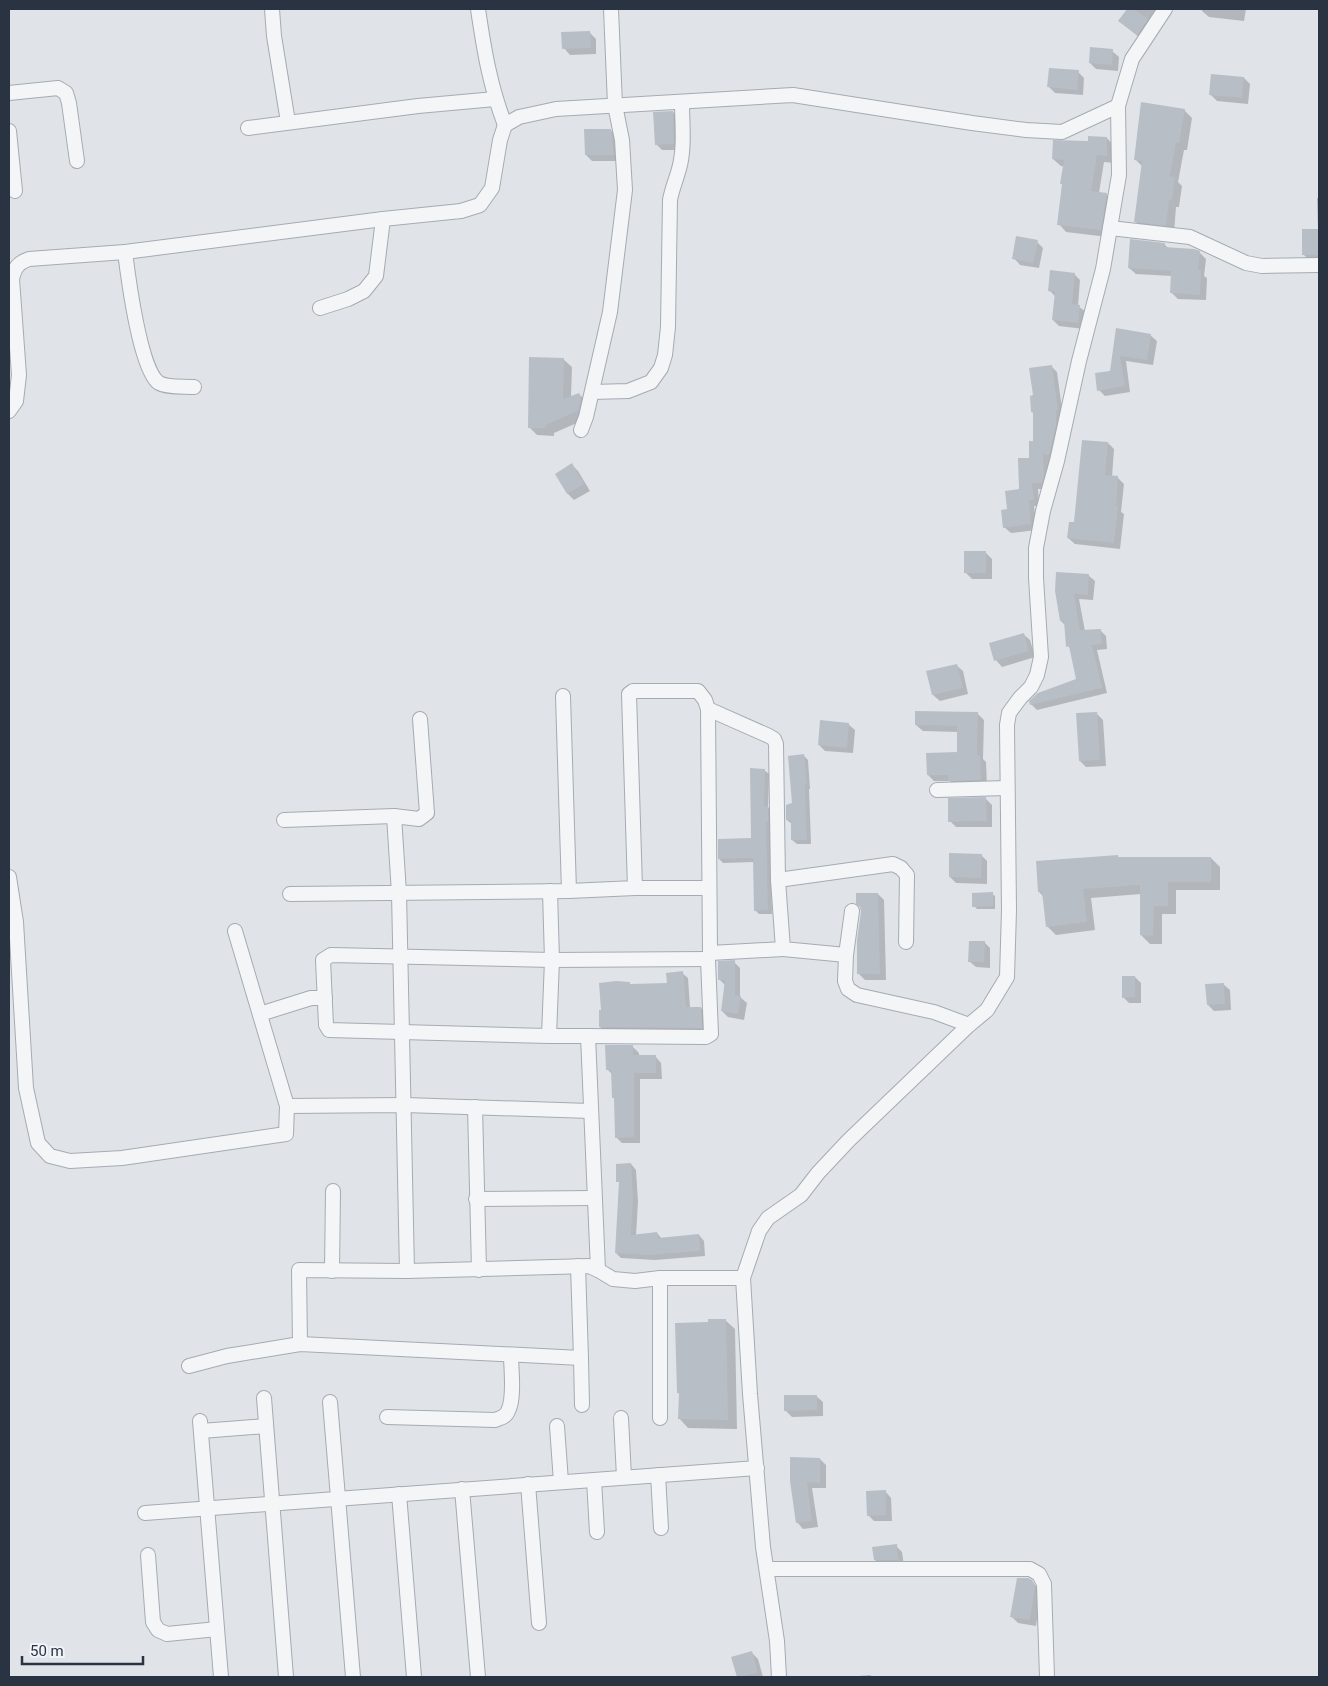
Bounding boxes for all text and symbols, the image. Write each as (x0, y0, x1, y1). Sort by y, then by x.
scale bar (22, 1634, 144, 1666)
text: 50 m (30, 1642, 64, 1660)

